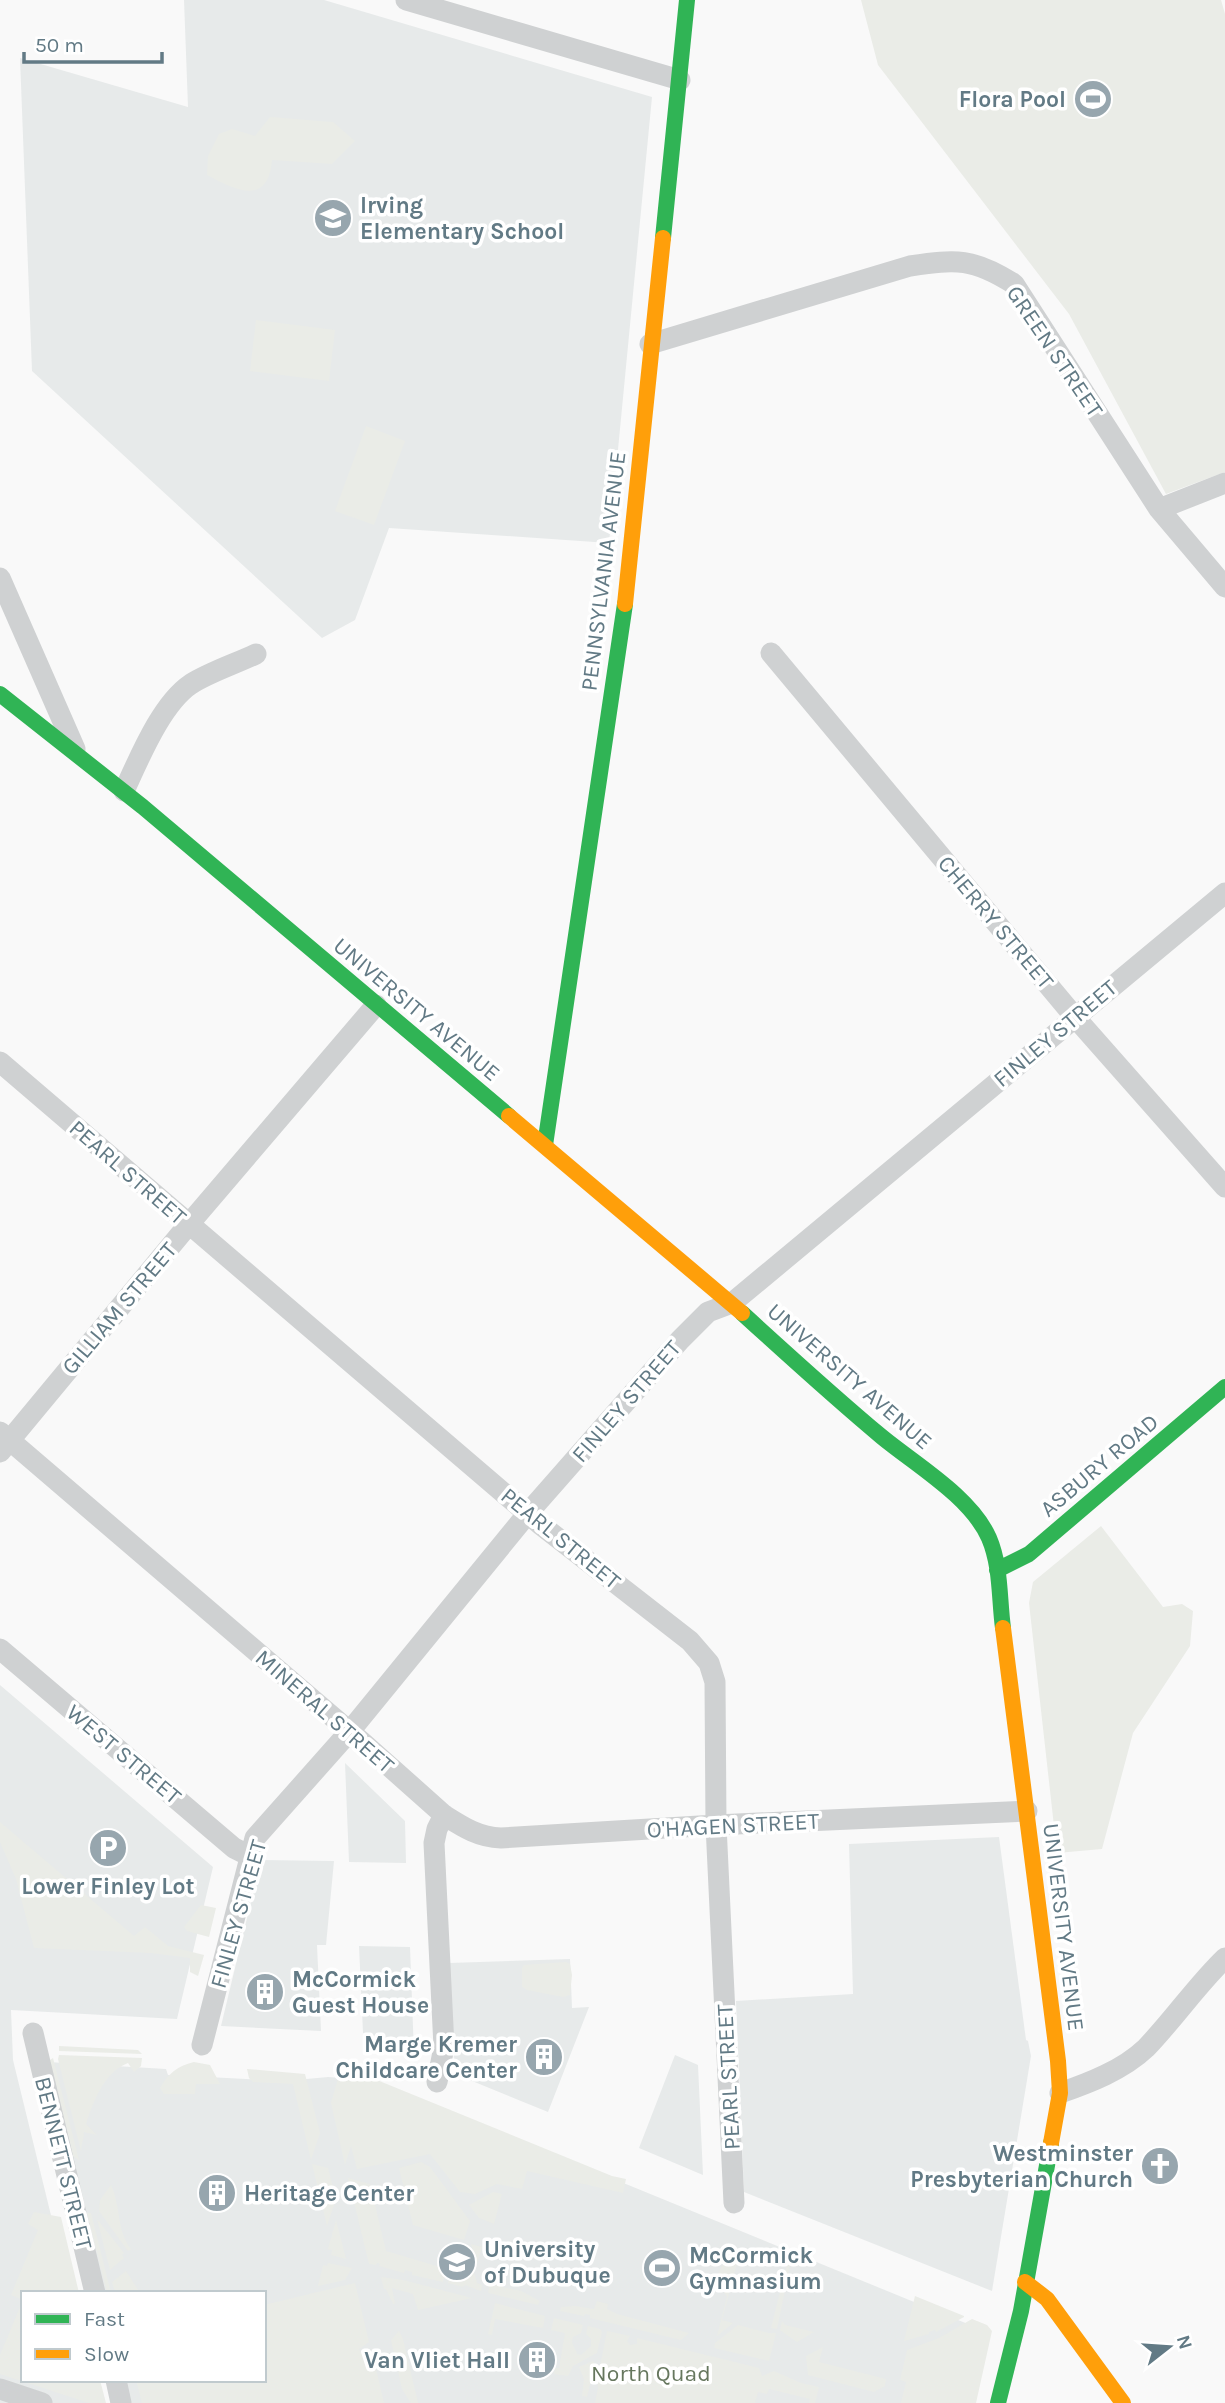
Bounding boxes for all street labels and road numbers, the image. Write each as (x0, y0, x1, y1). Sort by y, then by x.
street label: GREEN STREET (1001, 280, 1109, 423)
street label: PENNSYLVANIA AVENUE (575, 450, 632, 692)
street label: CHERRY STREET (932, 850, 1059, 995)
street label: UNIVERSITY AVENUE (328, 932, 505, 1087)
street label: FINLEY STREET (988, 974, 1123, 1093)
street label: PEARL STREET (64, 1114, 192, 1231)
street label: GILLIAM STREET (56, 1236, 183, 1380)
street label: UNIVERSITY AVENUE (762, 1298, 937, 1455)
street label: FINLEY STREET (566, 1334, 687, 1468)
street label: ASBURY ROAD (1035, 1408, 1164, 1523)
street label: PEARL STREET (495, 1482, 626, 1595)
street label: MINERAL STREET (250, 1644, 400, 1779)
street label: WEST STREET (61, 1699, 187, 1810)
street label: O'HAGEN STREET (646, 1807, 820, 1843)
street label: UNIVERSITY AVENUE (1037, 1822, 1090, 2033)
street label: FINLEY STREET (204, 1836, 273, 1991)
street label: PEARL STREET (711, 2003, 746, 2151)
street label: BENNETT STREET (29, 2074, 98, 2253)

